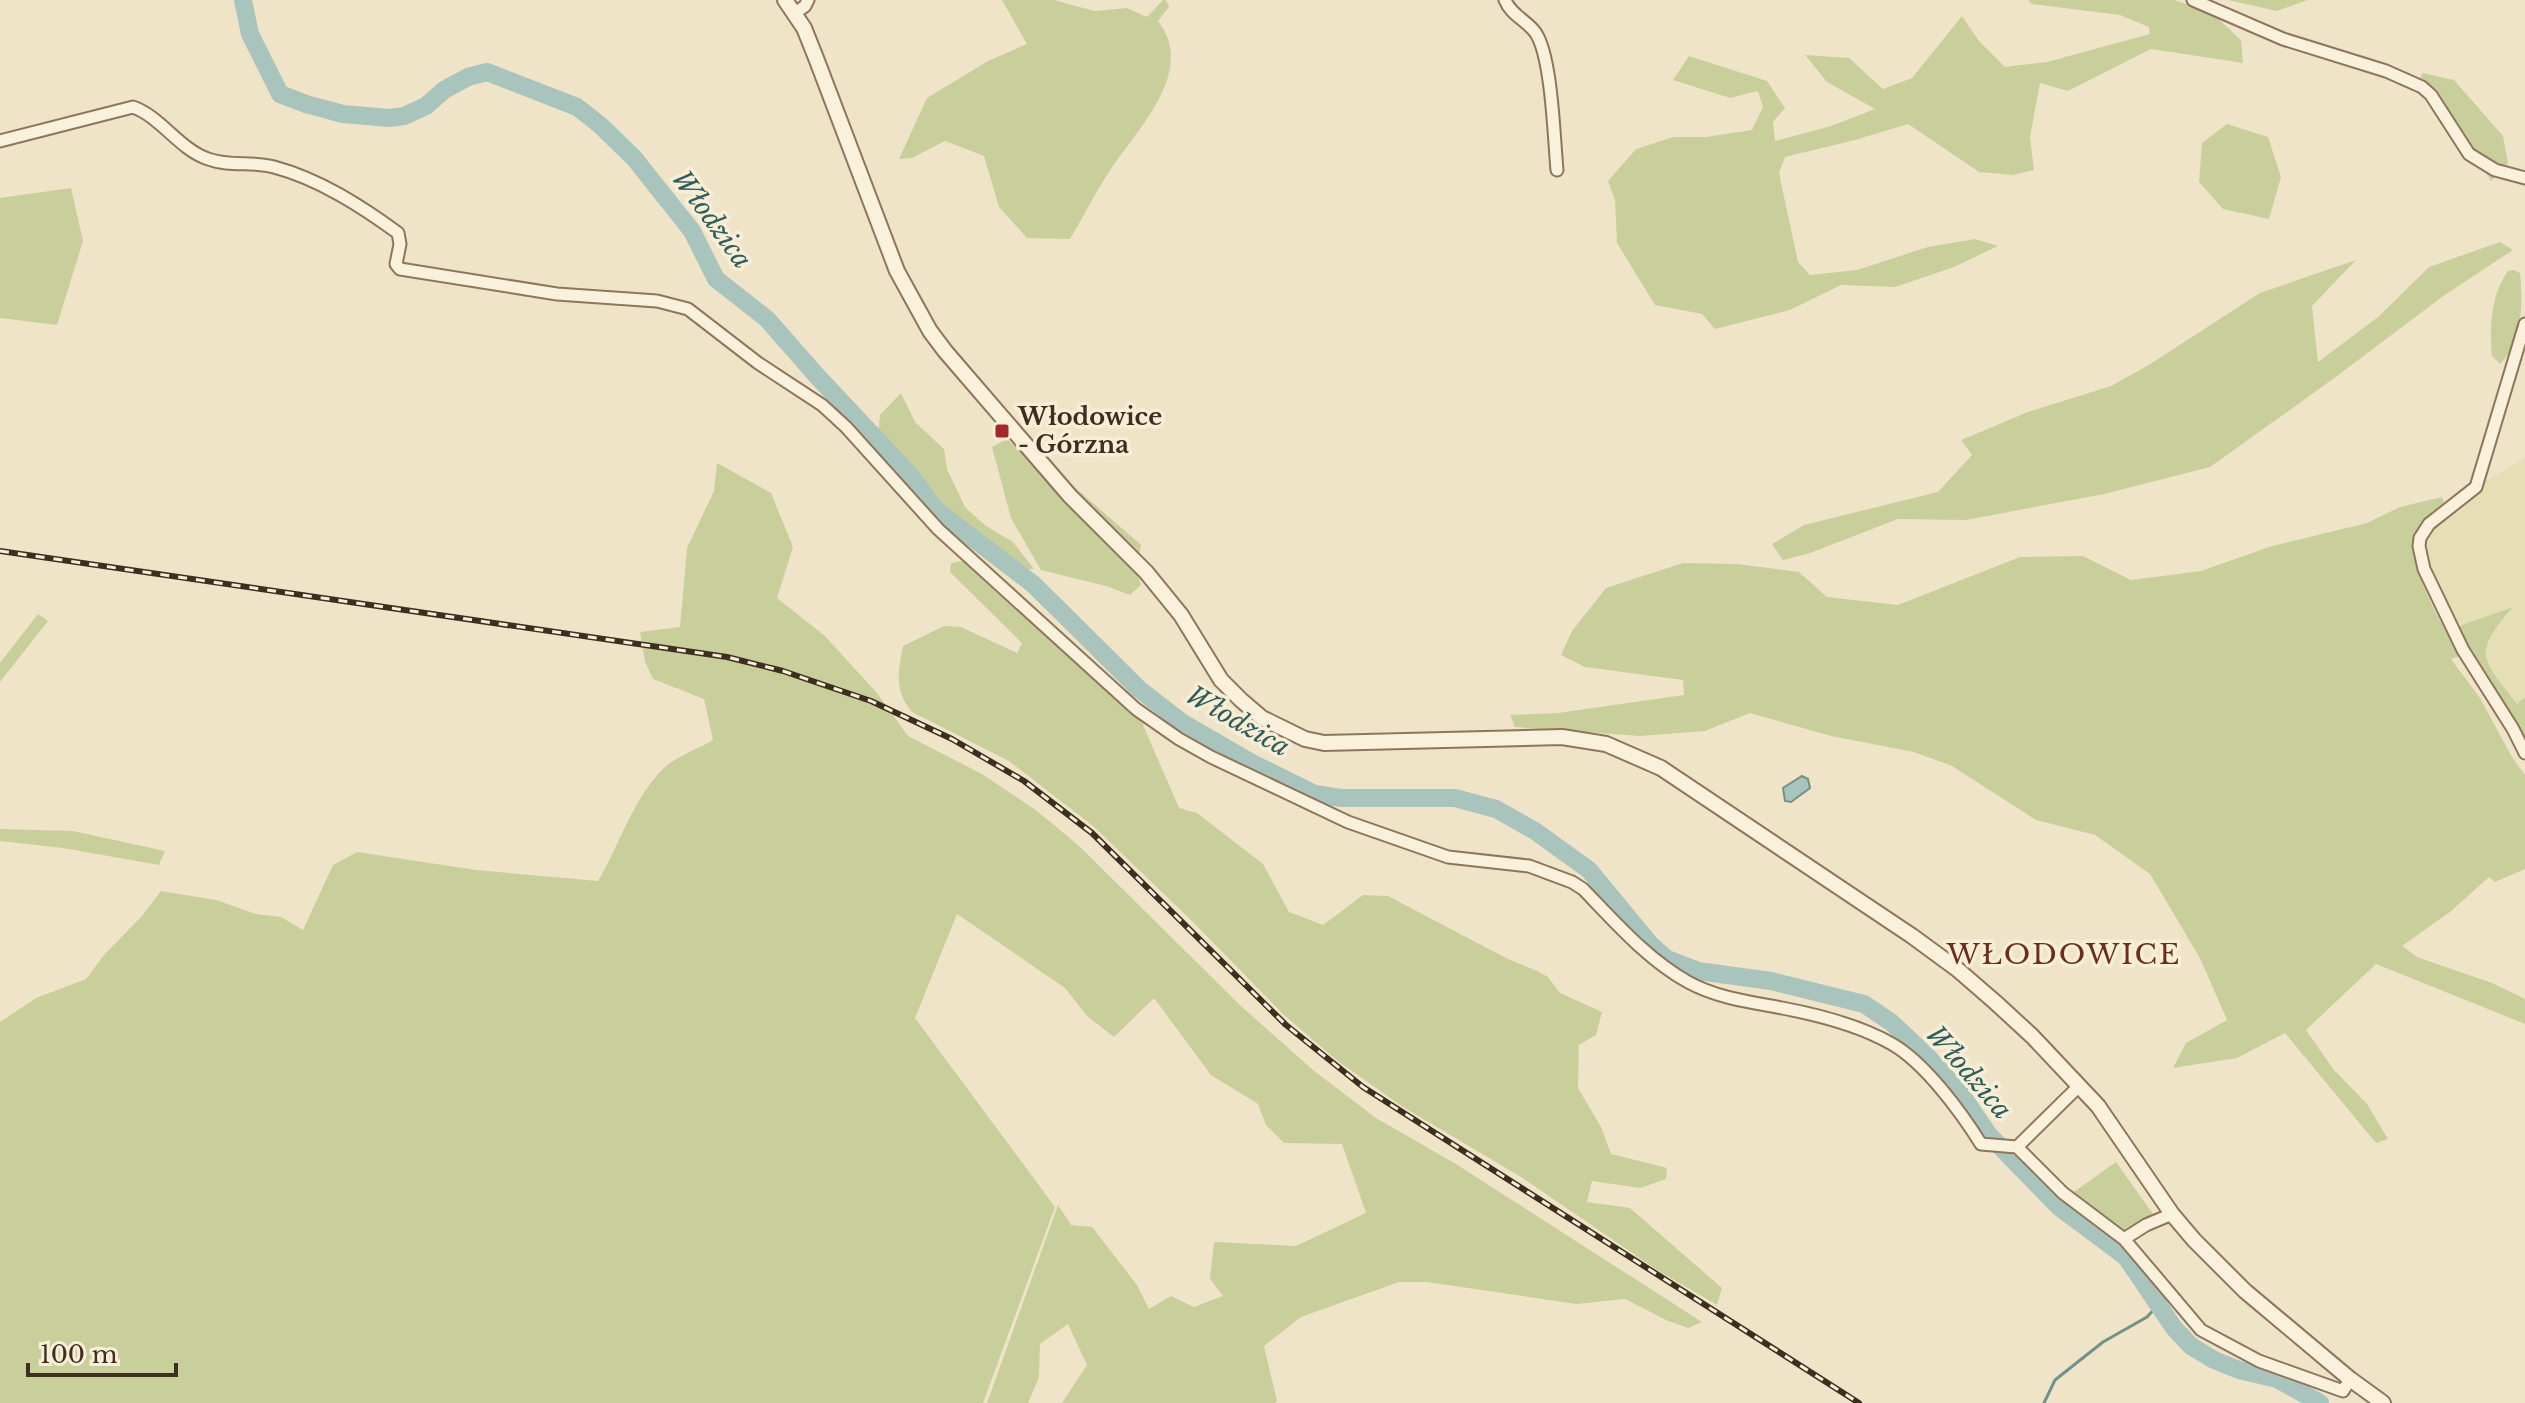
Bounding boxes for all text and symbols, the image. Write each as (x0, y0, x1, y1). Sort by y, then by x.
water label: Włodzica (666, 164, 758, 274)
place label: Włodowice - Górzna (1017, 402, 1162, 459)
marker: Włodowice - Górzna (993, 422, 1011, 440)
water label: Włodzica (1181, 679, 1295, 763)
district label: WŁODOWICE (1946, 937, 2181, 972)
water label: Włodzica (1920, 1019, 2018, 1125)
scale bar (28, 1327, 176, 1377)
text: 100 m (40, 1340, 118, 1369)

